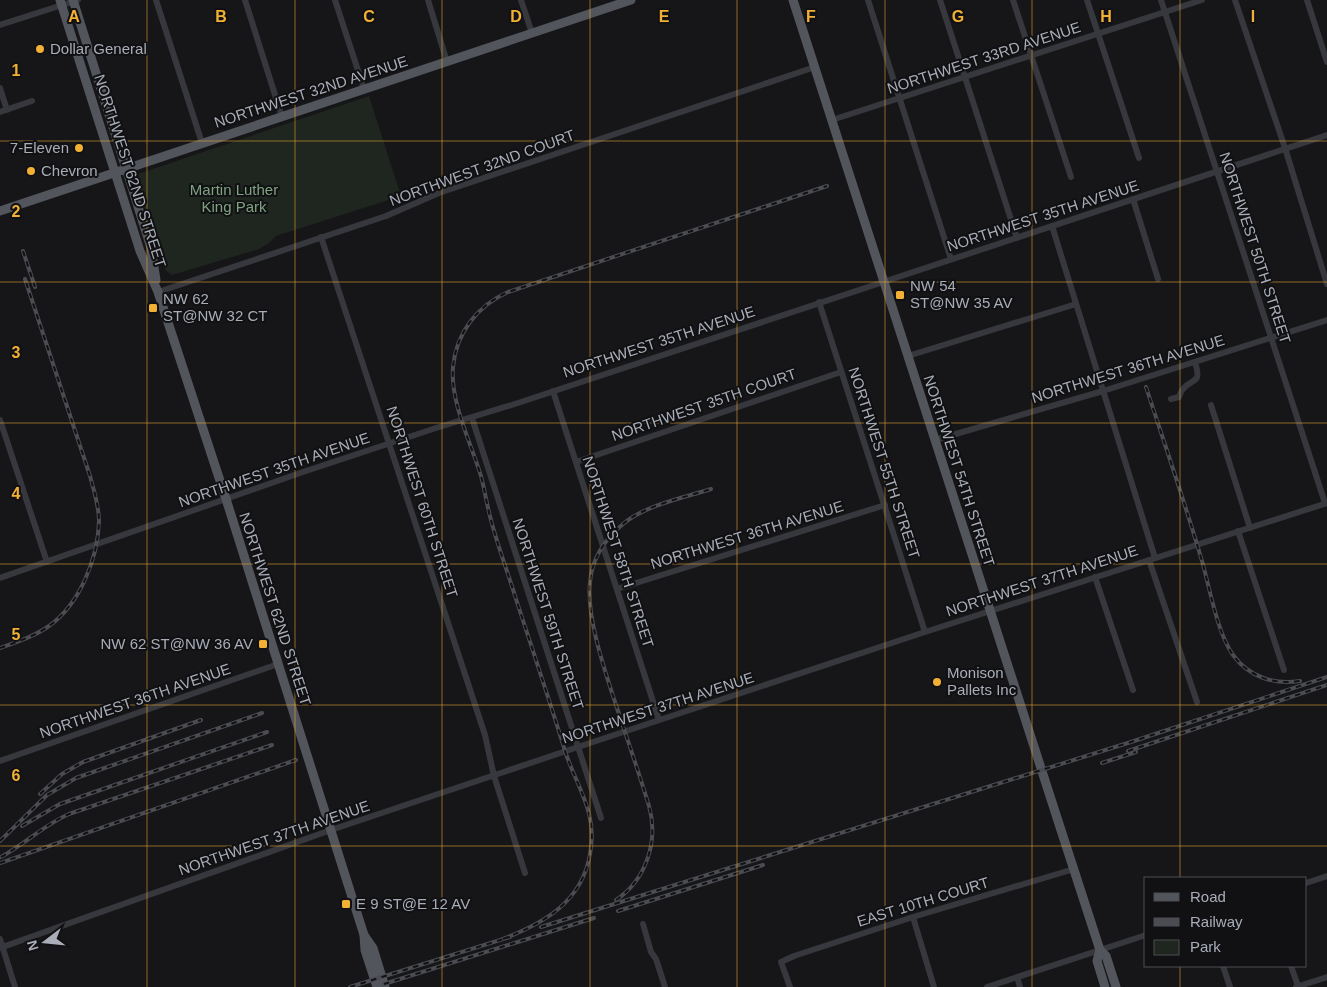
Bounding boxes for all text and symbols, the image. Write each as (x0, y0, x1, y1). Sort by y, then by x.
text: A (68, 8, 80, 25)
text: B (215, 8, 227, 25)
text: C (363, 8, 375, 25)
text: D (510, 8, 522, 25)
text: E (659, 8, 670, 25)
text: F (806, 8, 816, 25)
text: G (952, 8, 964, 25)
text: H (1100, 8, 1112, 25)
text: I (1251, 8, 1255, 25)
street label: NORTHWEST 33RD AVENUE (885, 18, 1083, 97)
place label: Dollar General (50, 40, 147, 57)
marker: Dollar General (34, 43, 46, 55)
street label: NORTHWEST 32ND AVENUE (212, 52, 410, 131)
text: 1 (12, 62, 21, 79)
street label: NORTHWEST 62ND STREET (91, 72, 170, 270)
street label: NORTHWEST 32ND COURT (387, 126, 577, 209)
place label: 7-Eleven (10, 139, 69, 156)
marker: 7-Eleven (73, 142, 85, 154)
street label: NORTHWEST 50TH STREET (1216, 150, 1295, 346)
place label: Chevron (41, 162, 98, 179)
marker: Chevron (25, 165, 37, 177)
street label: NORTHWEST 35TH AVENUE (945, 176, 1141, 255)
park label: Martin Luther King Park (190, 181, 278, 215)
text: 2 (12, 203, 21, 220)
place label: NW 54 ST@NW 35 AV (910, 277, 1012, 311)
marker: NW 54 ST@NW 35 AV (894, 289, 906, 301)
place label: NW 62 ST@NW 32 CT (163, 290, 267, 324)
marker: NW 62 ST@NW 32 CT (147, 302, 159, 314)
street label: NORTHWEST 35TH AVENUE (561, 302, 757, 381)
street label: NORTHWEST 36TH AVENUE (1029, 331, 1226, 406)
text: 3 (12, 344, 21, 361)
street label: NORTHWEST 35TH COURT (609, 365, 798, 444)
street label: NORTHWEST 55TH STREET (845, 365, 924, 561)
street label: NORTHWEST 54TH STREET (920, 373, 999, 569)
street label: NORTHWEST 60TH STREET (383, 404, 462, 600)
street label: NORTHWEST 35TH AVENUE (176, 429, 372, 510)
street label: NORTHWEST 58TH STREET (579, 454, 658, 650)
text: 4 (12, 485, 21, 502)
street label: NORTHWEST 36TH AVENUE (648, 497, 845, 572)
street label: NORTHWEST 62ND STREET (236, 510, 315, 708)
street label: NORTHWEST 59TH STREET (509, 516, 588, 712)
street label: NORTHWEST 37TH AVENUE (944, 541, 1140, 620)
text: 5 (12, 626, 21, 643)
place label: NW 62 ST@NW 36 AV (101, 635, 253, 652)
marker: NW 62 ST@NW 36 AV (257, 638, 269, 650)
street label: NORTHWEST 36TH AVENUE (37, 660, 233, 741)
place label: Monison Pallets Inc (947, 664, 1017, 698)
street label: NORTHWEST 37TH AVENUE (560, 668, 756, 747)
marker: Monison Pallets Inc (931, 676, 943, 688)
text: 6 (12, 767, 21, 784)
street label: NORTHWEST 37TH AVENUE (176, 797, 372, 878)
street label: EAST 10TH COURT (855, 873, 991, 930)
legend (1144, 877, 1307, 967)
text: Road (1190, 888, 1226, 905)
place label: E 9 ST@E 12 AV (356, 895, 470, 912)
marker: E 9 ST@E 12 AV (340, 898, 352, 910)
text: Railway (1190, 913, 1243, 930)
north arrow (20, 917, 70, 967)
text: Park (1190, 938, 1221, 955)
text: N (23, 939, 42, 953)

